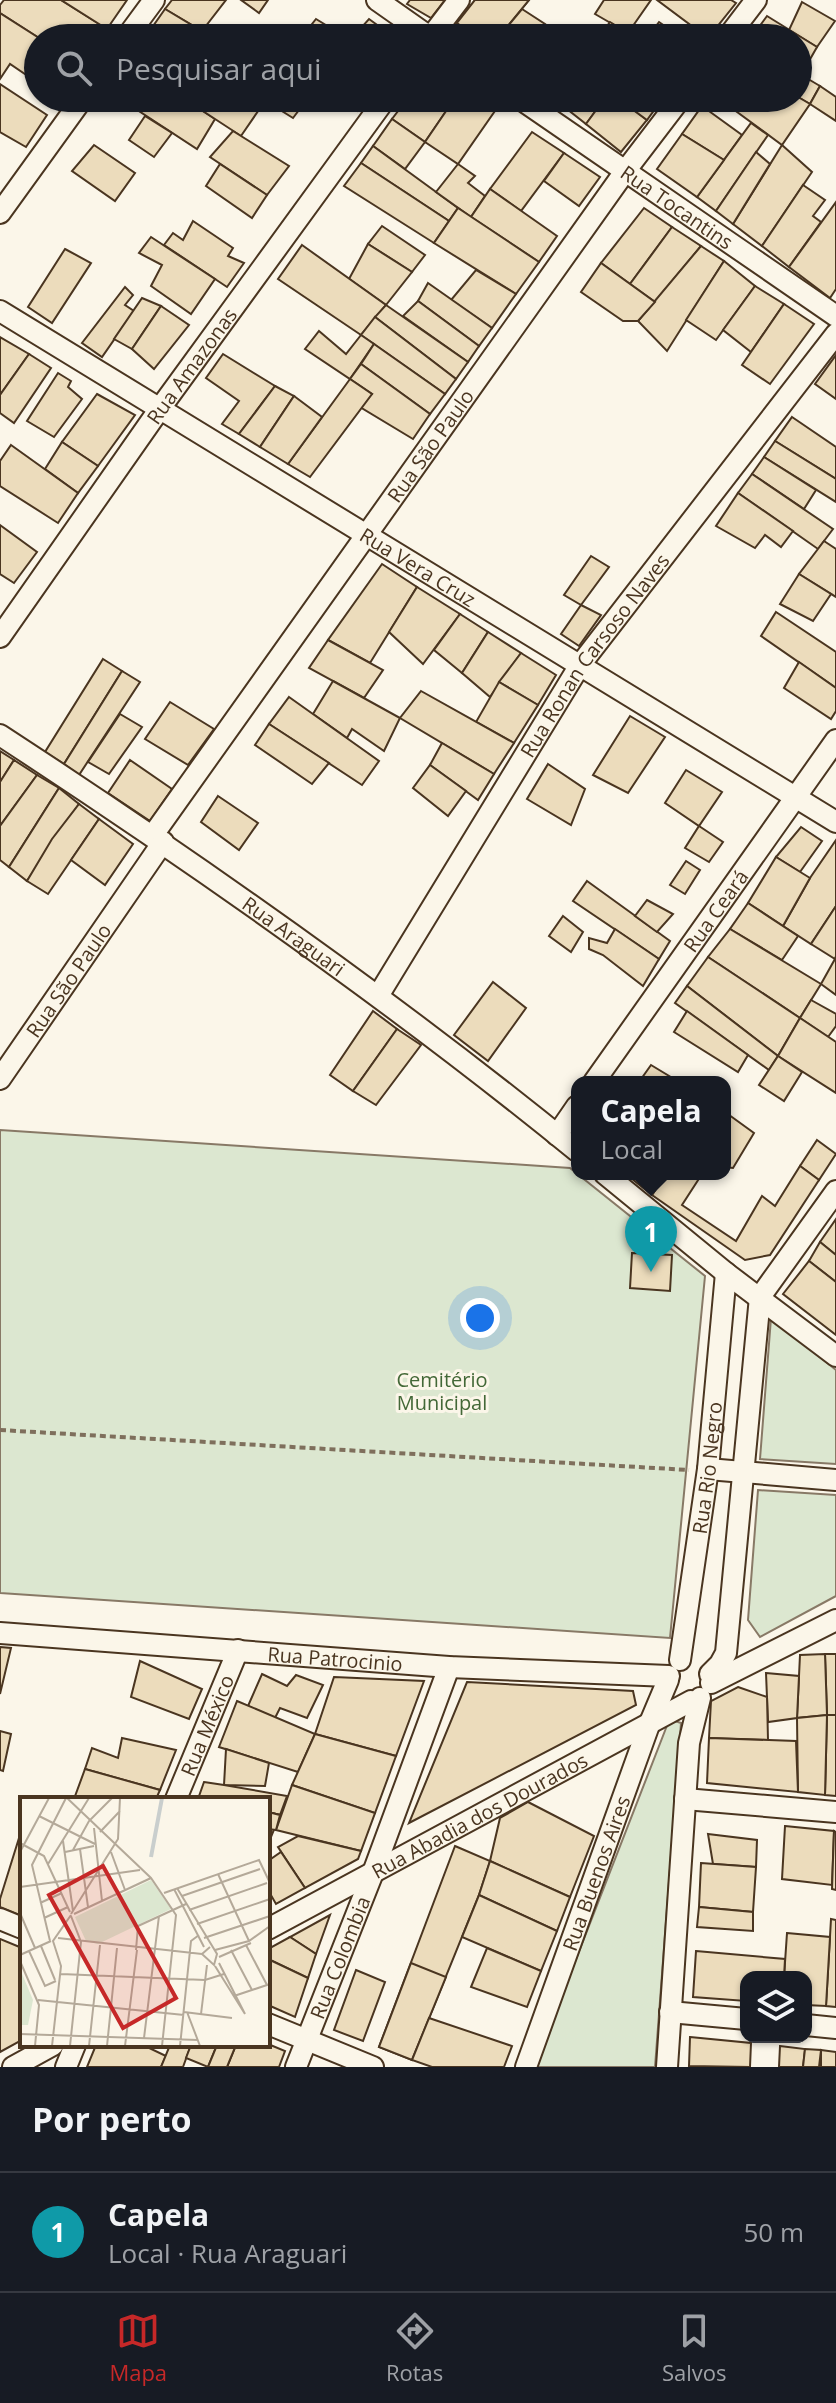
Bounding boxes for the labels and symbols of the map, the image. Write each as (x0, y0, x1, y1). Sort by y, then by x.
street label: Rua Tocantins (616, 159, 739, 255)
street label: Rua Amazonas (140, 302, 243, 429)
street label: Rua São Paulo (381, 384, 480, 507)
street label: Rua Vera Cruz (355, 521, 481, 612)
street label: Rua Ronan Carsoso Naves (514, 548, 675, 762)
street label: Rua Ceará (677, 864, 754, 957)
street label: Rua Araguari (237, 890, 351, 982)
street label: Rua São Paulo (19, 918, 117, 1042)
pin: 1 (625, 1206, 677, 1272)
your location (460, 1298, 500, 1338)
park label: Cemitério Municipal (396, 1366, 488, 1416)
street label: Rua Rio Negro (685, 1401, 728, 1536)
street label: Rua Patrocinio (266, 1640, 404, 1677)
street label: Rua México (174, 1670, 240, 1780)
street label: Rua Abadia dos Dourados (367, 1746, 592, 1884)
street label: Rua Buenos Aires (555, 1792, 636, 1954)
inset map (20, 1797, 270, 2047)
street label: Rua Colombia (303, 1892, 376, 2023)

